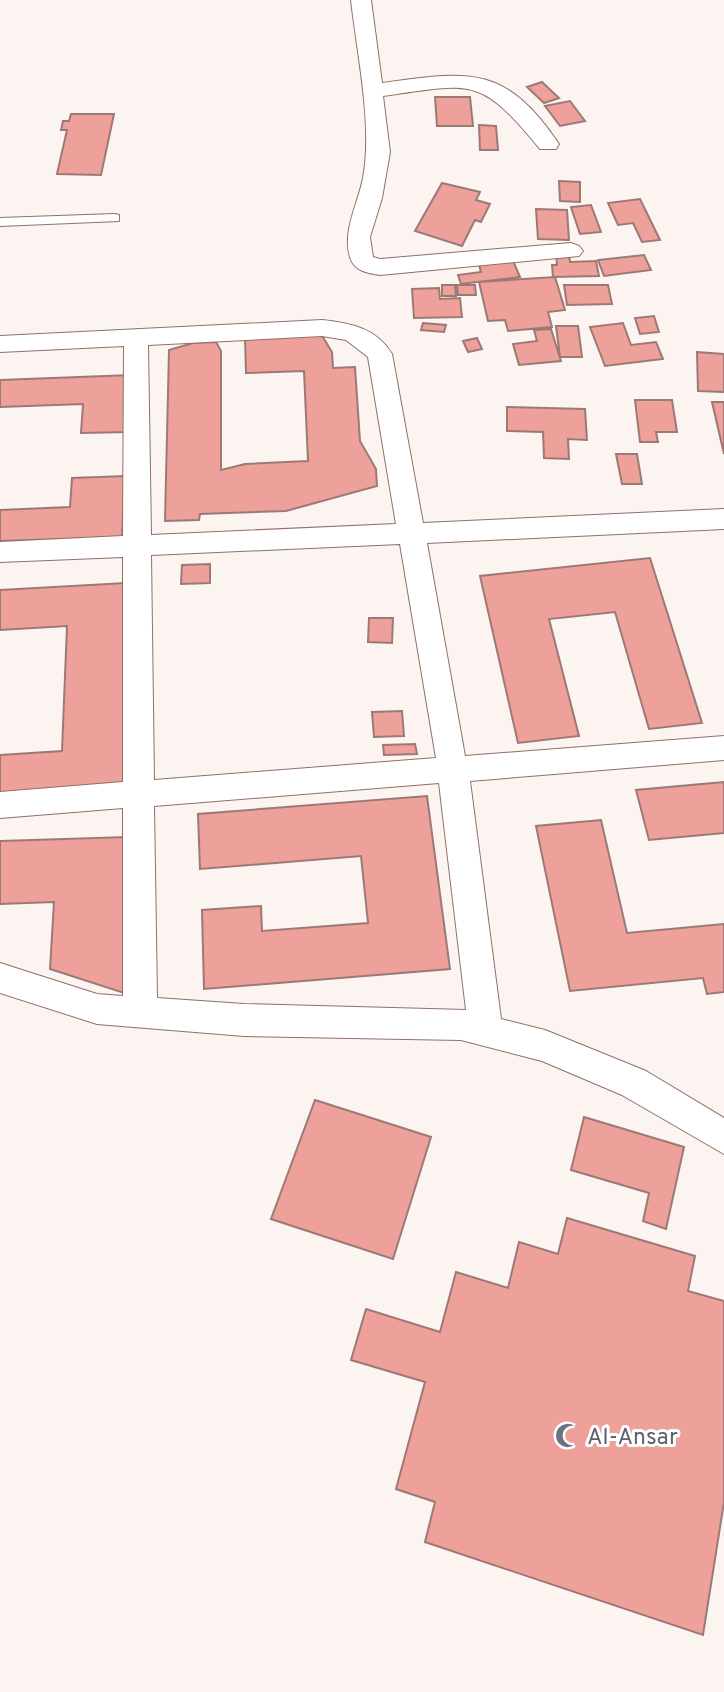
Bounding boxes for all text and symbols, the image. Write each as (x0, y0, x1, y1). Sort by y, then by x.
mosque icon: Al-Ansar (553, 1422, 581, 1450)
place label: Al-Ansar (587, 1424, 678, 1453)

